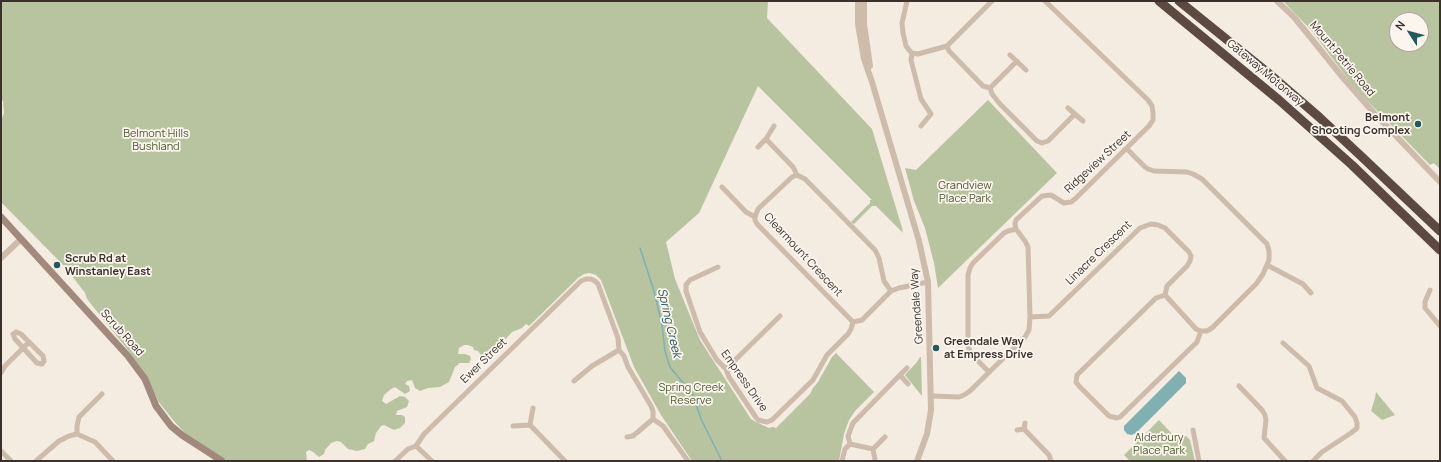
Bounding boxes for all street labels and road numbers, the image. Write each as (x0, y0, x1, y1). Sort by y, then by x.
street label: Mount Petrie Road (1307, 19, 1377, 99)
street label: Gateway Motorway (1224, 37, 1306, 109)
street label: Ridgeview Street (1062, 128, 1134, 196)
street label: Clearmount Crescent (761, 211, 845, 299)
street label: Linacre Crescent (1063, 218, 1135, 288)
street label: Greendale Way (908, 268, 926, 344)
street label: Scrub Road (98, 307, 146, 359)
street label: Ewer Street (458, 336, 510, 386)
street label: Empress Drive (718, 348, 770, 414)

